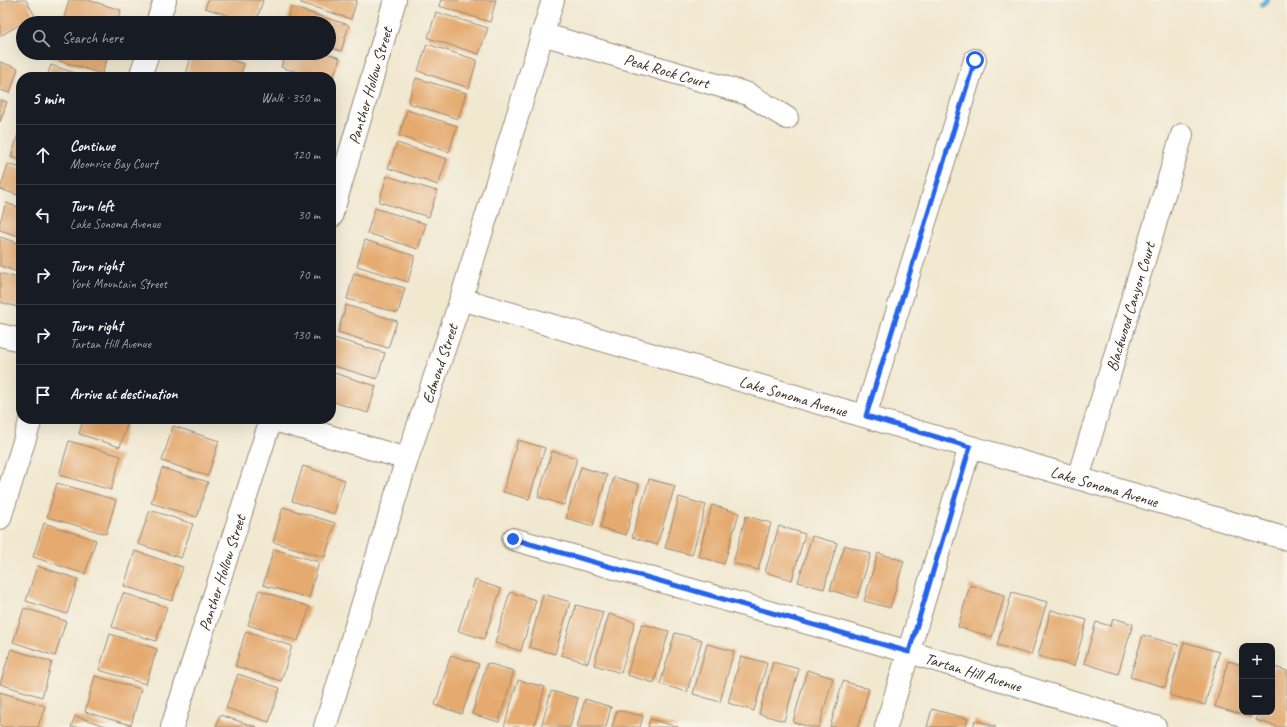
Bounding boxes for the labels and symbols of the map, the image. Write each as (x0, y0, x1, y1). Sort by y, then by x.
street label: Panther Hollow Street (344, 24, 398, 147)
street label: Peak Rock Court (622, 49, 713, 94)
route start (966, 51, 984, 69)
street label: Blackwood Canyon Court (1102, 239, 1160, 374)
street label: Edmond Street (418, 320, 463, 406)
street label: Lake Sonoma Avenue (737, 371, 851, 422)
street label: Lake Sonoma Avenue (1048, 462, 1162, 513)
street label: Panther Hollow Street (195, 511, 251, 634)
route end (504, 530, 522, 548)
street label: Tartan Hill Avenue (922, 648, 1025, 697)

